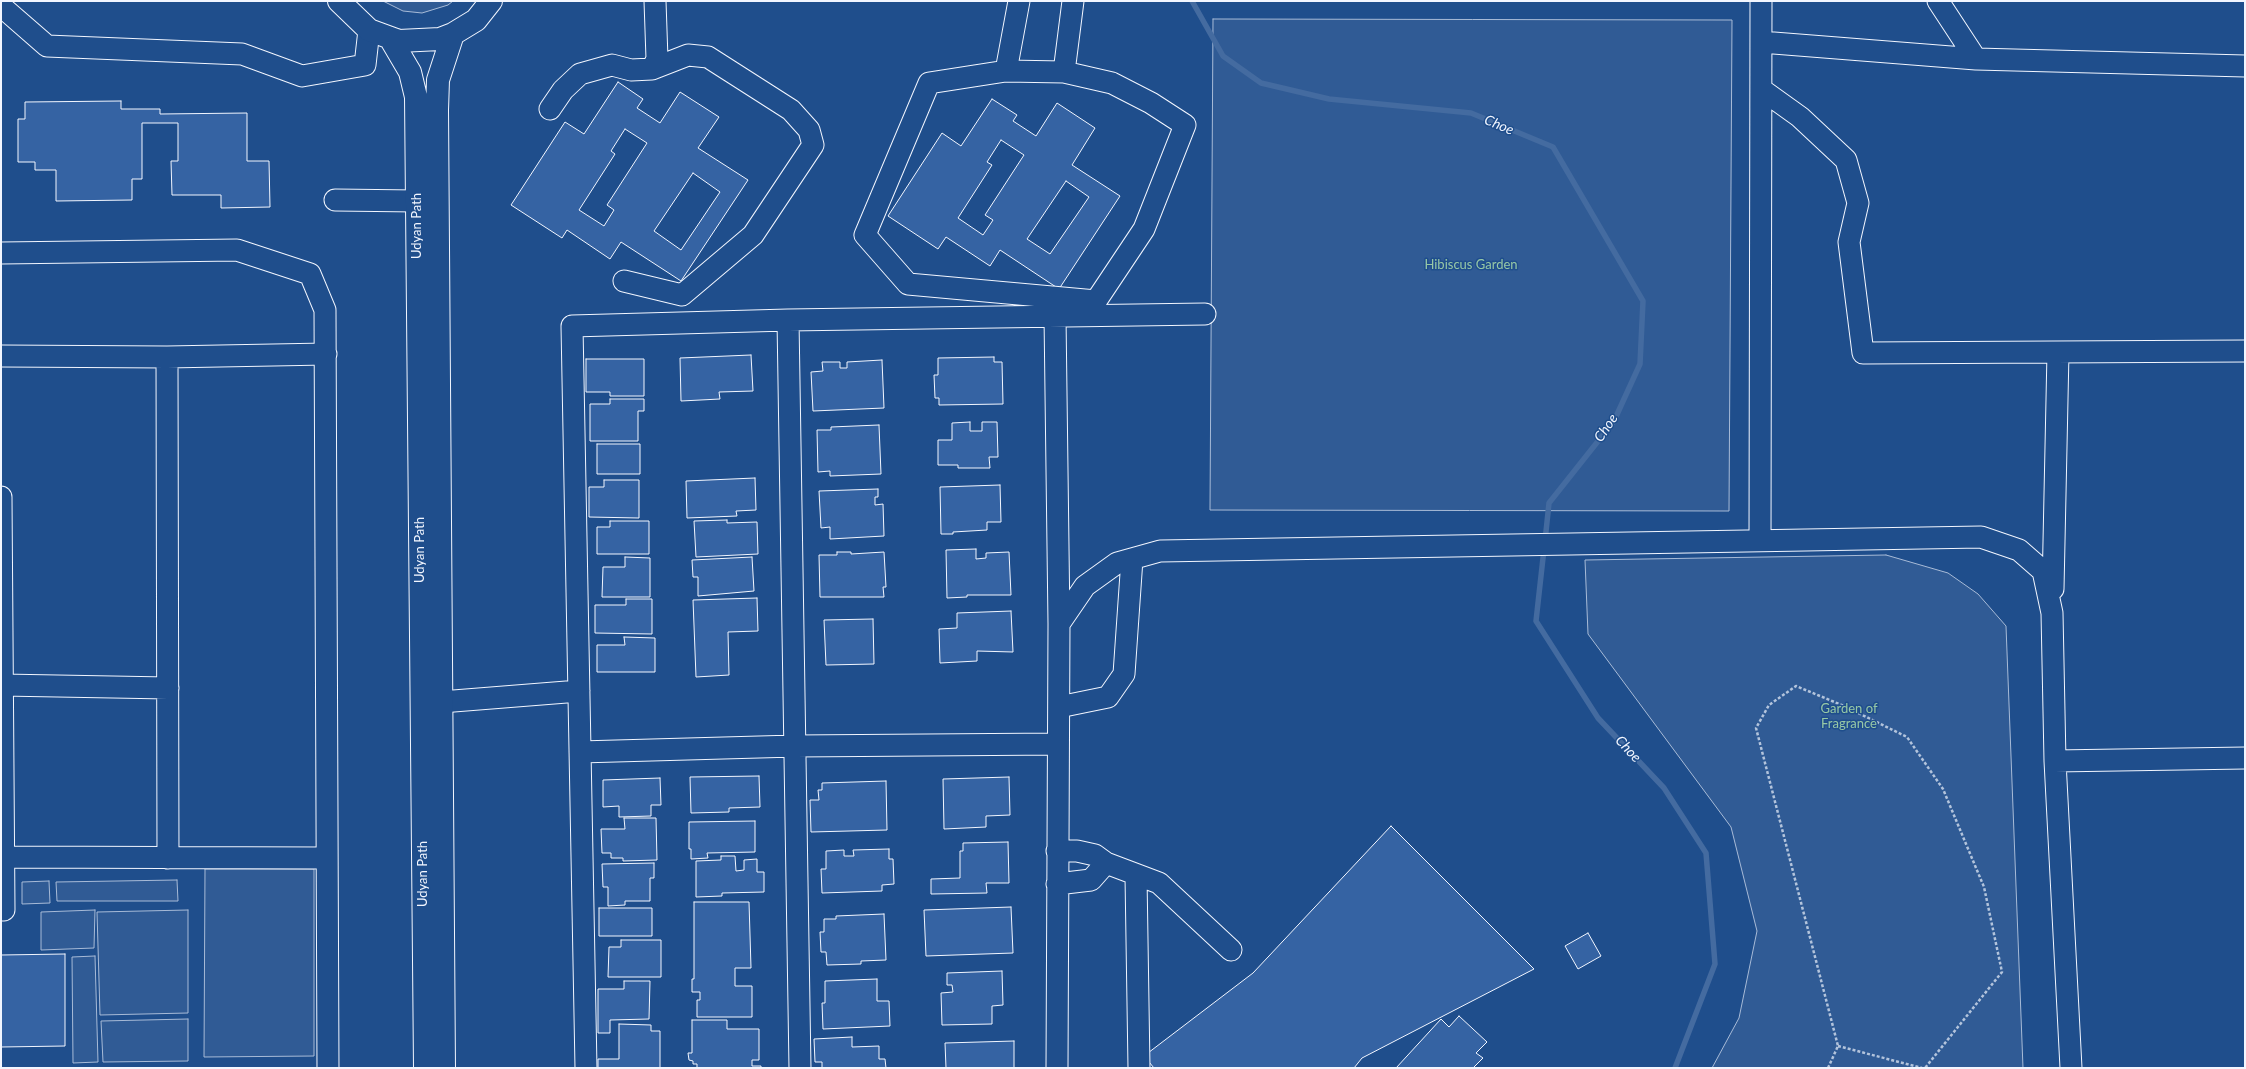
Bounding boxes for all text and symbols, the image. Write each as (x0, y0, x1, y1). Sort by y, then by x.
water label: Choe (1482, 111, 1516, 139)
street label: Udyan Path (409, 193, 425, 259)
park label: Hibiscus Garden (1424, 257, 1518, 273)
water label: Choe (1591, 411, 1621, 445)
street label: Udyan Path (412, 517, 428, 583)
park label: Garden of Fragrance (1821, 701, 1877, 732)
water label: Choe (1612, 732, 1644, 766)
street label: Udyan Path (415, 841, 431, 907)

